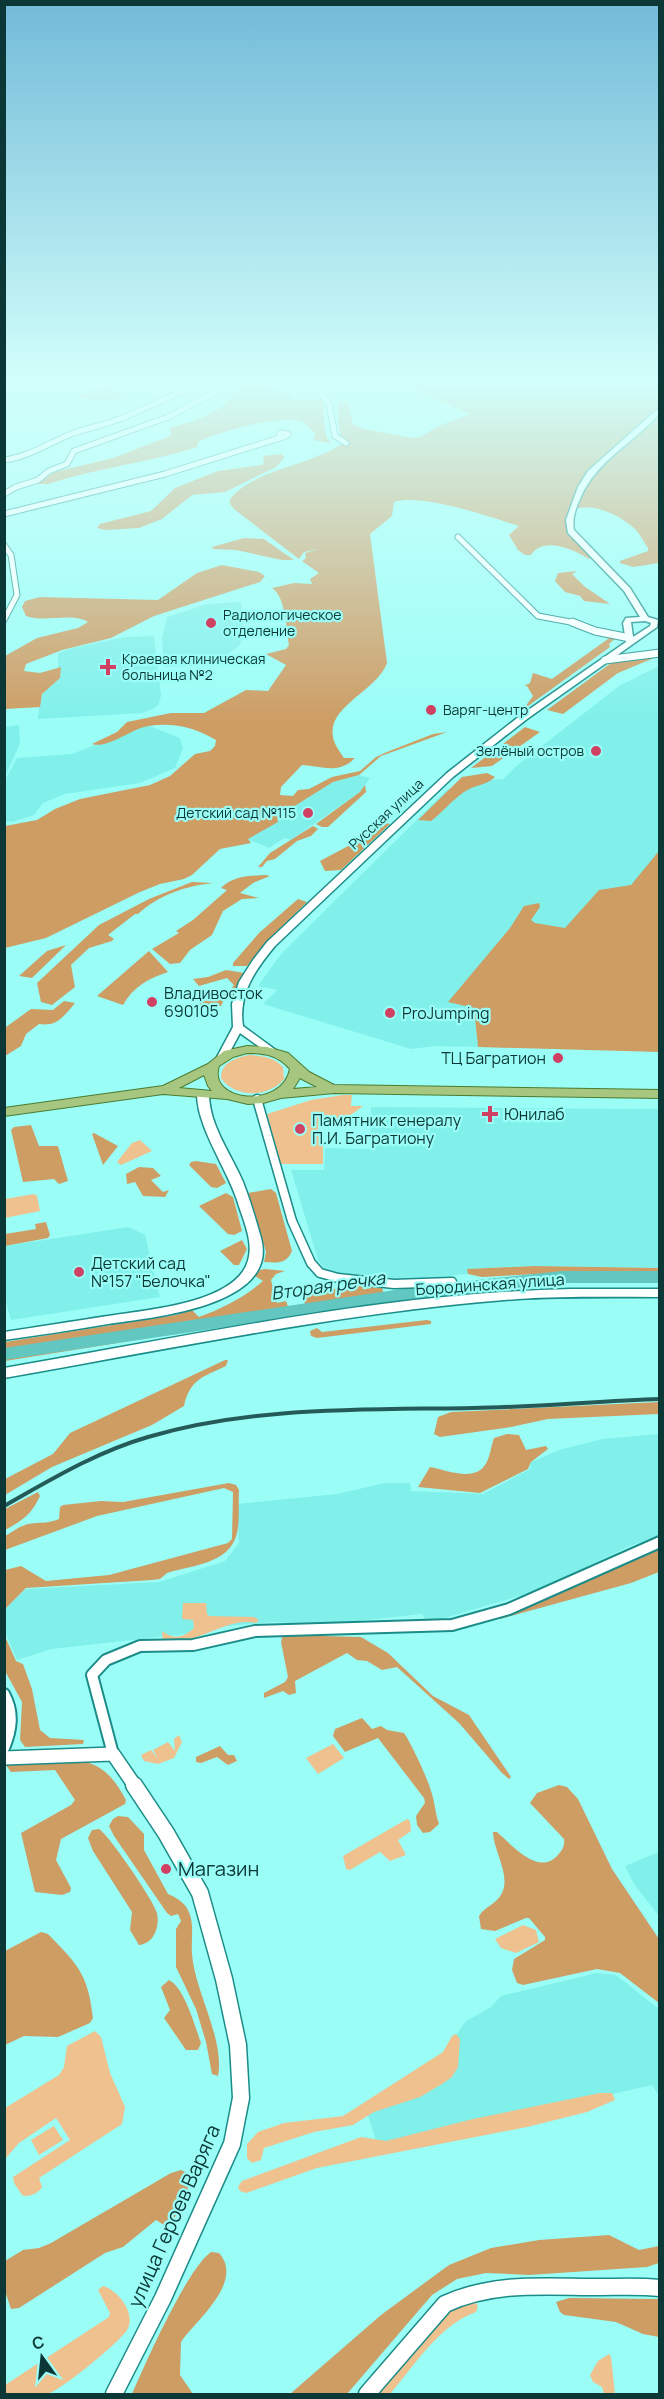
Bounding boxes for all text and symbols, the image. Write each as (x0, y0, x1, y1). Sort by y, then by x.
place label: Радиологическое отделение (223, 605, 342, 640)
marker: Радиологическое отделение (204, 616, 218, 630)
place label: Краевая клиническая больница №2 (122, 649, 265, 684)
marker: Краевая клиническая больница №2 (99, 658, 117, 676)
place label: Варяг-центр (443, 700, 528, 719)
marker: Варяг-центр (424, 703, 438, 717)
place label: Зелёный остров (476, 741, 584, 760)
marker: Зелёный остров (589, 744, 603, 758)
street label: Русская улица (344, 774, 427, 853)
place label: Детский сад №115 (176, 803, 296, 822)
marker: Детский сад №115 (301, 806, 315, 820)
place label: Владивосток 690105 (164, 982, 264, 1022)
marker: Владивосток 690105 (145, 995, 159, 1009)
place label: ProJumping (402, 1002, 489, 1024)
marker: ProJumping (383, 1006, 397, 1020)
place label: ТЦ Багратион (441, 1047, 546, 1069)
marker: ТЦ Багратион (551, 1051, 565, 1065)
place label: Юнилаб (504, 1103, 565, 1125)
marker: Юнилаб (481, 1105, 499, 1123)
place label: Памятник генералу П.И. Багратиону (312, 1109, 462, 1149)
marker: Памятник генералу П.И. Багратиону (293, 1122, 307, 1136)
place label: Детский сад №157 "Белочка" (91, 1252, 211, 1292)
marker: Детский сад №157 "Белочка" (72, 1265, 86, 1279)
water label: Вторая речка (269, 1265, 387, 1305)
street label: Бородинская улица (415, 1268, 565, 1300)
place label: Магазин (178, 1855, 259, 1882)
marker: Магазин (159, 1862, 173, 1876)
street label: улица Героев Варяга (121, 2120, 226, 2312)
north arrow (12, 2327, 72, 2387)
text: С (30, 2330, 47, 2355)

